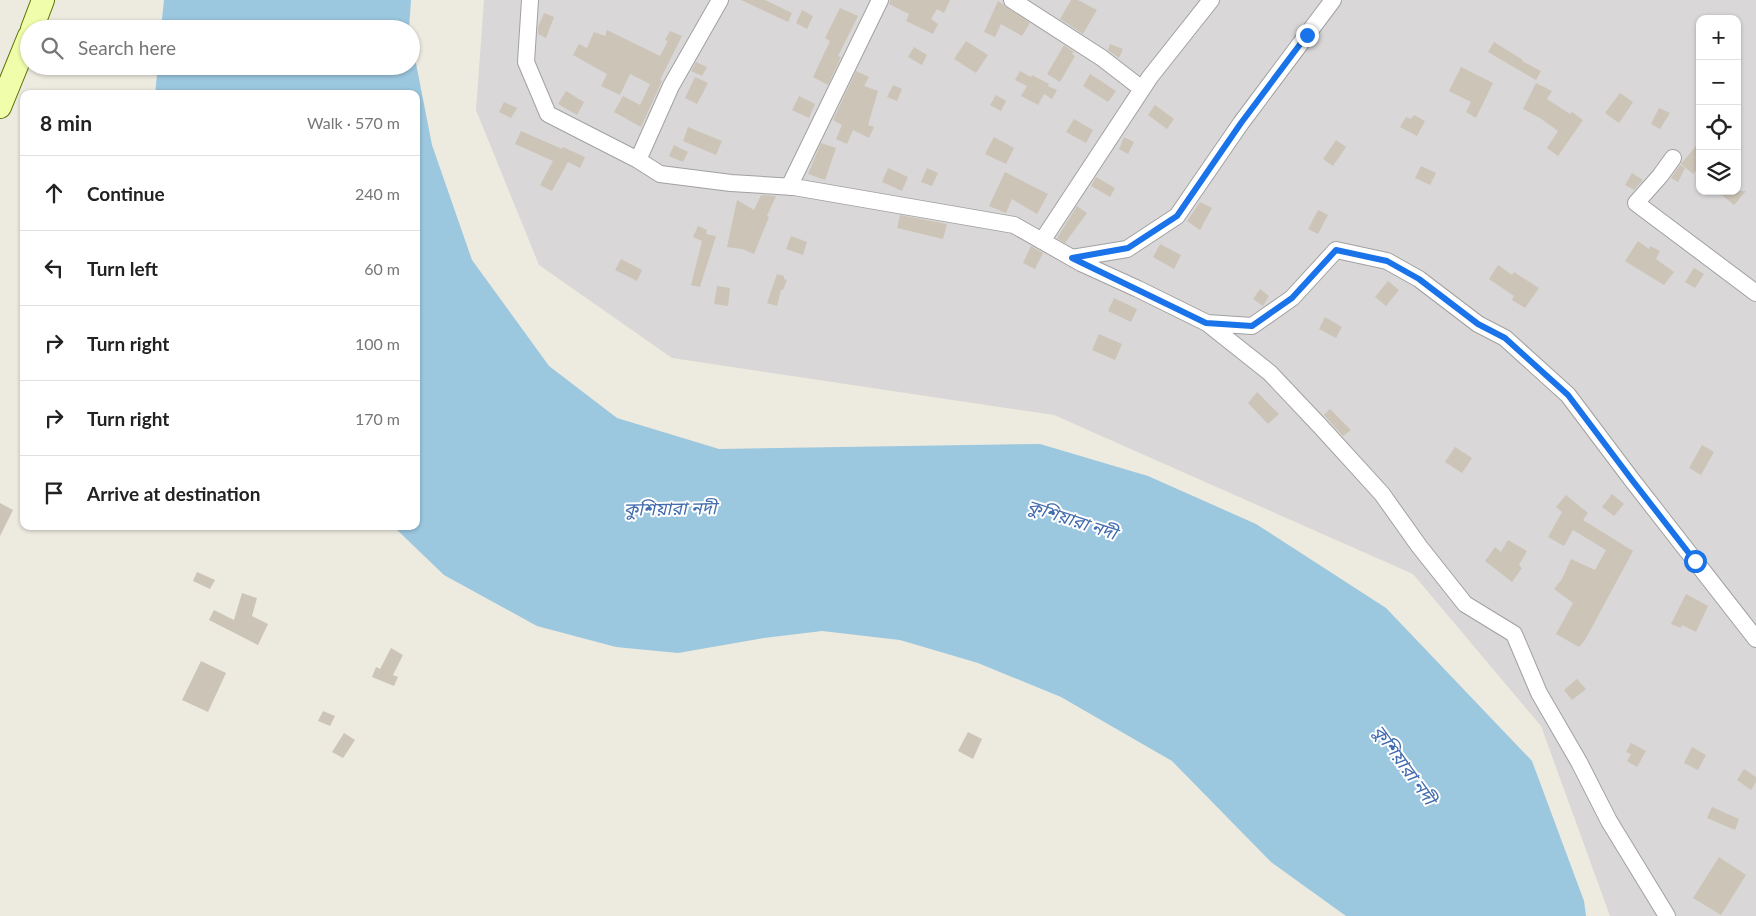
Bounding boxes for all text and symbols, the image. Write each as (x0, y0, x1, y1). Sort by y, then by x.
map controls (1696, 15, 1741, 195)
button: + (1696, 15, 1741, 60)
search box (20, 20, 420, 75)
route end (1296, 24, 1319, 47)
icon: search (38, 34, 66, 62)
text: Search here (78, 36, 176, 59)
button: − (1696, 60, 1741, 105)
button: locate (1696, 105, 1741, 150)
text: 8 min (40, 110, 92, 135)
text: Walk · 570 m (307, 113, 400, 132)
button: layers (1696, 150, 1741, 195)
icon: ahead (40, 179, 68, 207)
text: Continue (87, 182, 165, 205)
text: 240 m (355, 184, 400, 203)
icon: left (40, 254, 68, 282)
text: Turn left (87, 257, 158, 280)
text: 60 m (364, 259, 400, 278)
icon: right (40, 329, 68, 357)
text: Turn right (87, 332, 169, 355)
text: 100 m (355, 334, 400, 353)
icon: right (40, 404, 68, 432)
text: Turn right (87, 407, 169, 430)
text: 170 m (355, 409, 400, 428)
icon: arrive (40, 479, 68, 507)
text: Arrive at destination (87, 482, 260, 505)
water label: কুশিয়ারা নদী (1024, 494, 1123, 546)
water label: কুশিয়ারা নদী (623, 496, 720, 521)
route start (1684, 550, 1707, 573)
water label: কুশিয়ারা নদী (1368, 720, 1443, 812)

